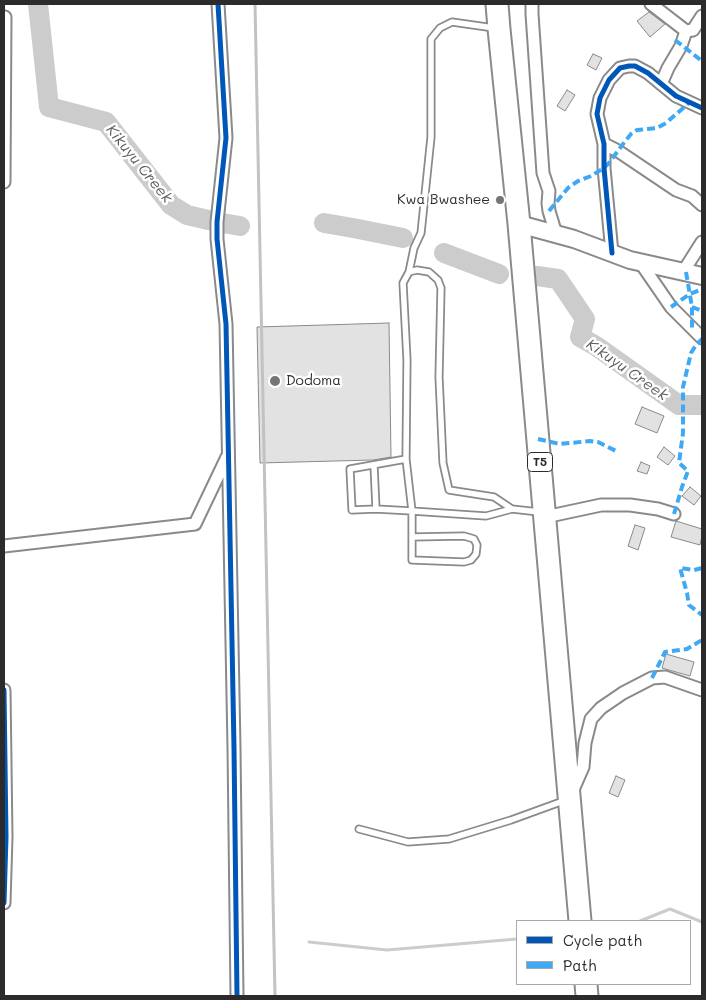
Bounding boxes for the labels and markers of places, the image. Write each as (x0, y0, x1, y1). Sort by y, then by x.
place label: Kwa Bwashee (397, 192, 490, 208)
marker: Kwa Bwashee (494, 194, 506, 206)
place label: Dodoma (286, 373, 341, 389)
marker: Dodoma (268, 374, 282, 388)

